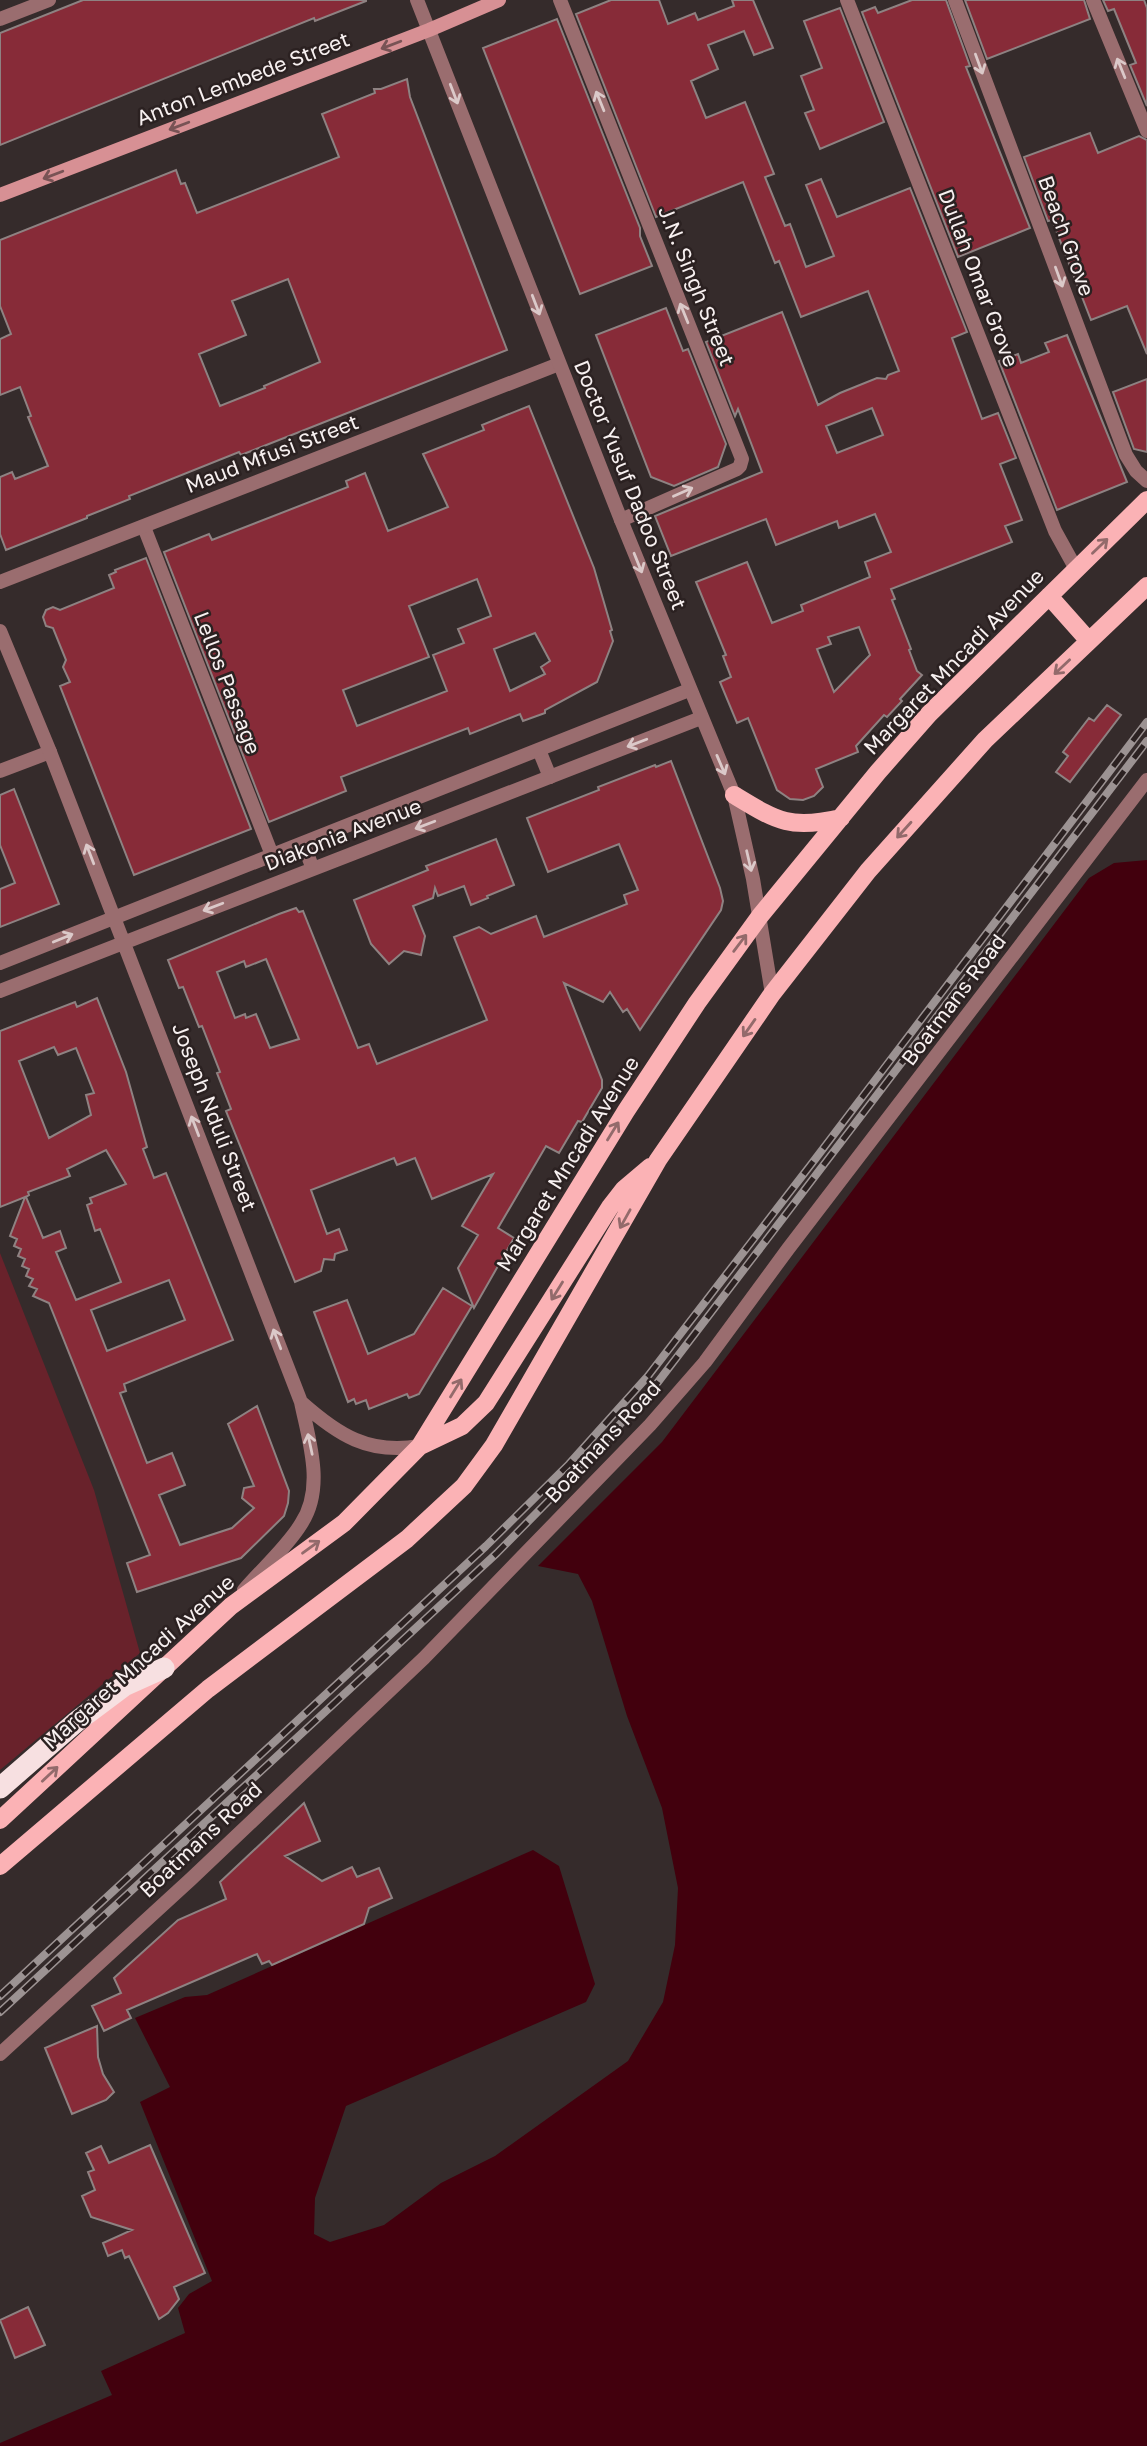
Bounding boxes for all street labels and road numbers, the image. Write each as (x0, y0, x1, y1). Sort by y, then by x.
street label: Anton Lembede Street (132, 25, 353, 131)
street label: Beach Grove (1033, 172, 1101, 299)
street label: Dullah Omar Grove (933, 185, 1025, 370)
street label: J.N. Singh Street (653, 202, 741, 369)
street label: Doctor Yusuf Dadoo Street (569, 356, 693, 613)
street label: Maud Mfusi Street (181, 408, 362, 498)
street label: Margaret Mncadi Avenue (858, 563, 1049, 760)
street label: Lellos Passage (189, 608, 267, 758)
street label: Diakonia Avenue (260, 792, 425, 876)
street label: Boatmans Road (895, 929, 1011, 1070)
street label: Joseph Nduli Street (167, 1019, 263, 1215)
street label: Margaret Mncadi Avenue (490, 1051, 644, 1276)
street label: Boatmans Road (539, 1375, 666, 1508)
street label: Margaret Mncadi Avenue (37, 1568, 239, 1754)
street label: Boatmans Road (134, 1776, 267, 1903)

